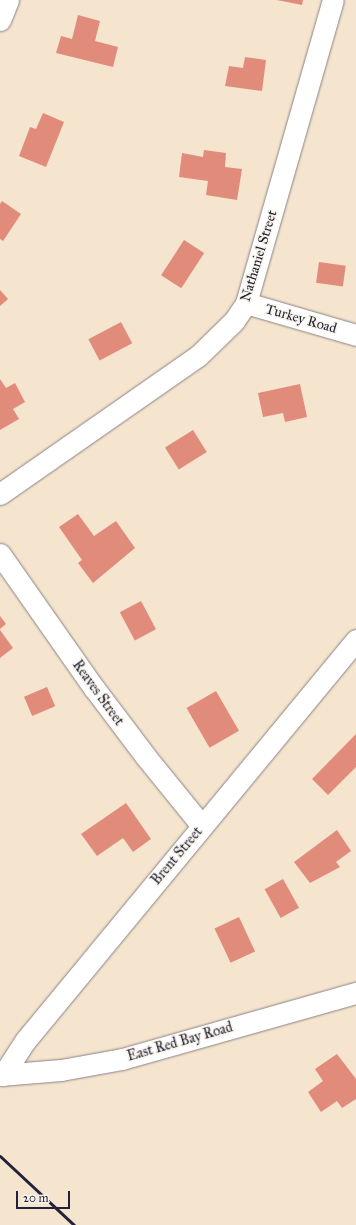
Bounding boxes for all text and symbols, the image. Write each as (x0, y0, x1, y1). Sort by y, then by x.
street label: Nathaniel Street (237, 208, 281, 304)
street label: Turkey Road (263, 301, 339, 337)
street label: Reaves Street (69, 657, 127, 729)
street label: Brent Street (148, 824, 206, 888)
street label: East Red Bay Road (125, 1019, 235, 1065)
scale bar (18, 1183, 72, 1209)
text: 20 m (23, 1191, 49, 1205)

